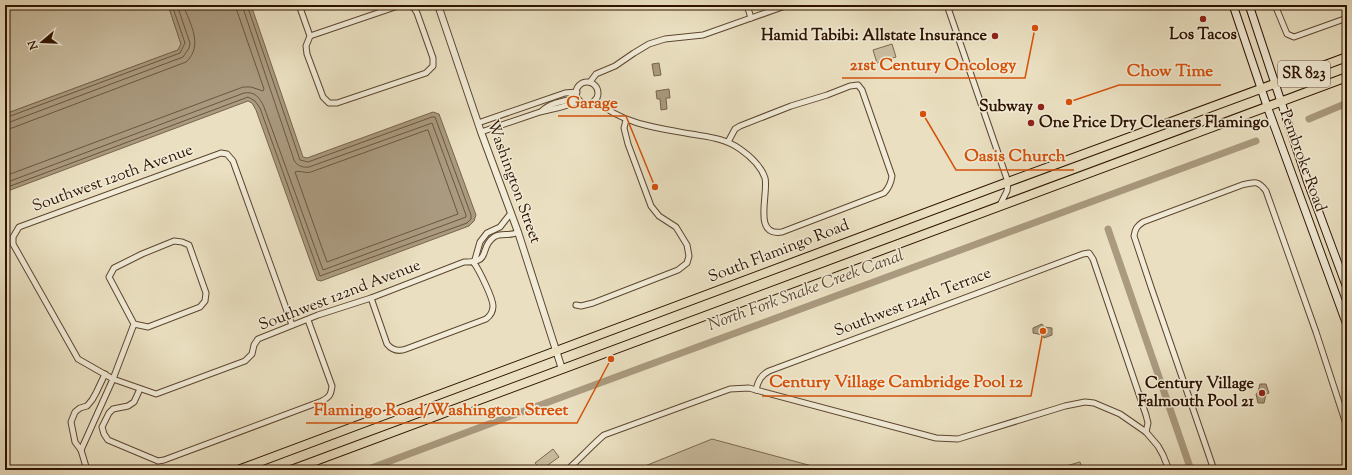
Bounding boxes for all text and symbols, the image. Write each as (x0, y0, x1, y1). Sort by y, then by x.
marker: Los Tacos (1198, 14, 1208, 24)
north arrow (22, 22, 62, 62)
place label: Los Tacos (1169, 24, 1237, 47)
place label: Hamid Tabibi: Allstate Insurance (761, 25, 988, 48)
marker: Hamid Tabibi: Allstate Insurance (990, 31, 1000, 41)
text: N (24, 38, 43, 53)
callout: 21st Century Oncology (842, 49, 1025, 78)
text: 21st Century Oncology (850, 54, 1017, 78)
callout: Chow Time (1119, 56, 1221, 85)
text: Chow Time (1127, 60, 1213, 84)
road number: SR 823 (1278, 61, 1330, 87)
callout: Garage (558, 87, 626, 116)
text: Garage (566, 92, 618, 116)
place label: Subway (979, 96, 1033, 119)
marker: Subway (1036, 102, 1046, 112)
street label: Pembroke Road (1273, 107, 1331, 215)
place label: One Price Dry Cleaners Flamingo (1039, 112, 1269, 135)
street label: Washington Street (480, 117, 546, 247)
marker: One Price Dry Cleaners Flamingo (1026, 118, 1036, 128)
street label: Southwest 120th Avenue (29, 139, 197, 219)
callout: Oasis Church (956, 141, 1074, 170)
text: Oasis Church (964, 145, 1066, 169)
street label: South Flamingo Road (705, 214, 853, 290)
water label: North Fork Snake Creek Canal (704, 244, 908, 338)
street label: Southwest 122nd Avenue (256, 254, 424, 338)
street label: Southwest 124th Terrace (831, 262, 995, 344)
callout: Century Village Cambridge Pool 12 (762, 367, 1031, 396)
text: Century Village Cambridge Pool 12 (769, 371, 1023, 395)
place label: Century Village Falmouth Pool 21 (1138, 373, 1255, 414)
marker: Century Village Falmouth Pool 21 (1257, 388, 1267, 398)
callout: Flamingo Road/Washington Street (306, 394, 577, 423)
text: Flamingo Road/Washington Street (314, 399, 569, 423)

